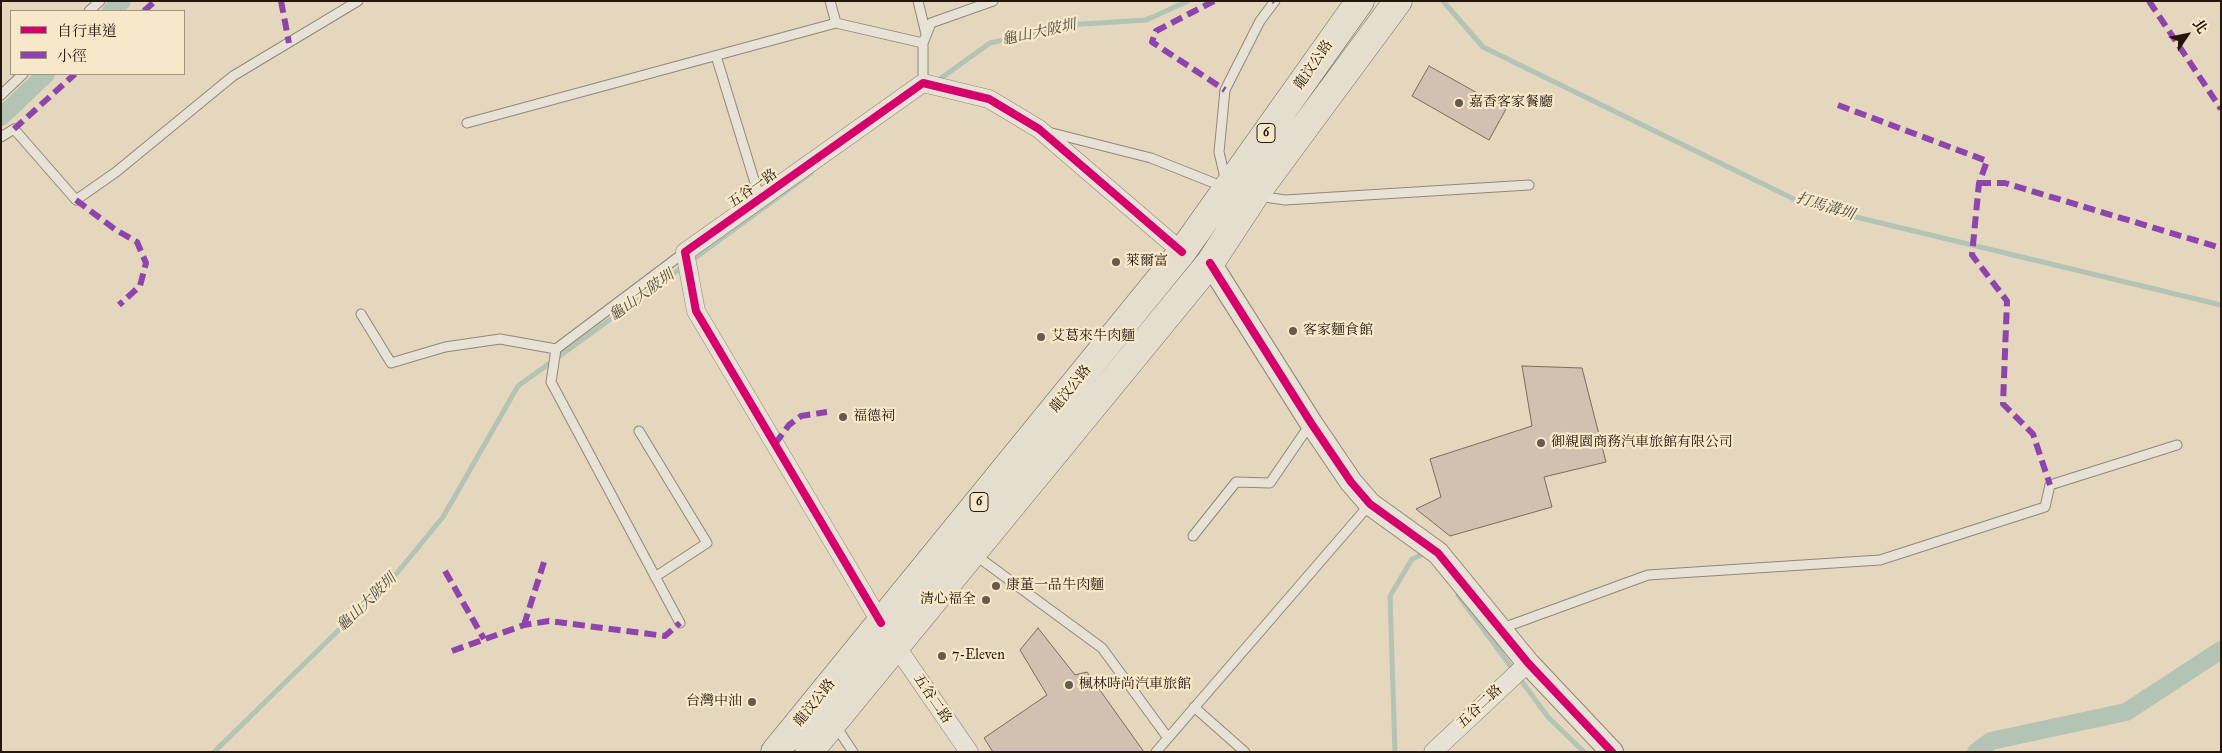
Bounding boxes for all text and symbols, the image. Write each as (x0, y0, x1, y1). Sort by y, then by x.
legend (10, 10, 185, 75)
north arrow (2162, 10, 2212, 60)
water label: 龜山大陂圳 (1000, 16, 1078, 50)
text: 北 (2189, 16, 2211, 37)
text: 自行車道 (57, 22, 117, 40)
street label: 龍汶公路 (1291, 37, 1337, 93)
text: 小徑 (57, 47, 87, 65)
place label: 嘉香客家餐廳 (1469, 95, 1553, 111)
marker: 嘉香客家餐廳 (1453, 97, 1465, 109)
road number: 6 (1257, 124, 1275, 142)
street label: 五谷一路 (725, 166, 781, 212)
water label: 打馬溝圳 (1794, 190, 1856, 224)
place label: 萊爾富 (1126, 254, 1168, 270)
marker: 萊爾富 (1110, 256, 1122, 268)
water label: 龜山大陂圳 (606, 267, 678, 325)
place label: 客家麵食館 (1303, 323, 1373, 339)
marker: 客家麵食館 (1287, 325, 1299, 337)
place label: 艾葛來牛肉麵 (1051, 329, 1135, 345)
marker: 艾葛來牛肉麵 (1035, 331, 1047, 343)
street label: 龍汶公路 (1047, 362, 1095, 416)
place label: 福德祠 (853, 409, 895, 425)
marker: 福德祠 (837, 411, 849, 423)
place label: 御親園商務汽車旅館有限公司 (1551, 435, 1733, 451)
marker: 御親園商務汽車旅館有限公司 (1535, 437, 1547, 449)
road number: 6 (970, 492, 988, 512)
water label: 龜山大陂圳 (334, 570, 400, 636)
place label: 康董一品牛肉麵 (1006, 578, 1104, 594)
marker: 康董一品牛肉麵 (990, 580, 1002, 592)
place label: 清心福全 (920, 592, 976, 608)
marker: 清心福全 (980, 594, 992, 606)
place label: 7-Eleven (952, 648, 1005, 664)
marker: 7-Eleven (936, 650, 948, 662)
street label: 五谷二路 (909, 671, 955, 727)
street label: 龍汶公路 (791, 676, 839, 730)
place label: 楓林時尚汽車旅館 (1079, 677, 1191, 693)
marker: 楓林時尚汽車旅館 (1063, 679, 1075, 691)
street label: 五谷二路 (1454, 682, 1506, 732)
place label: 台灣中油 (686, 694, 742, 710)
marker: 台灣中油 (746, 696, 758, 708)

